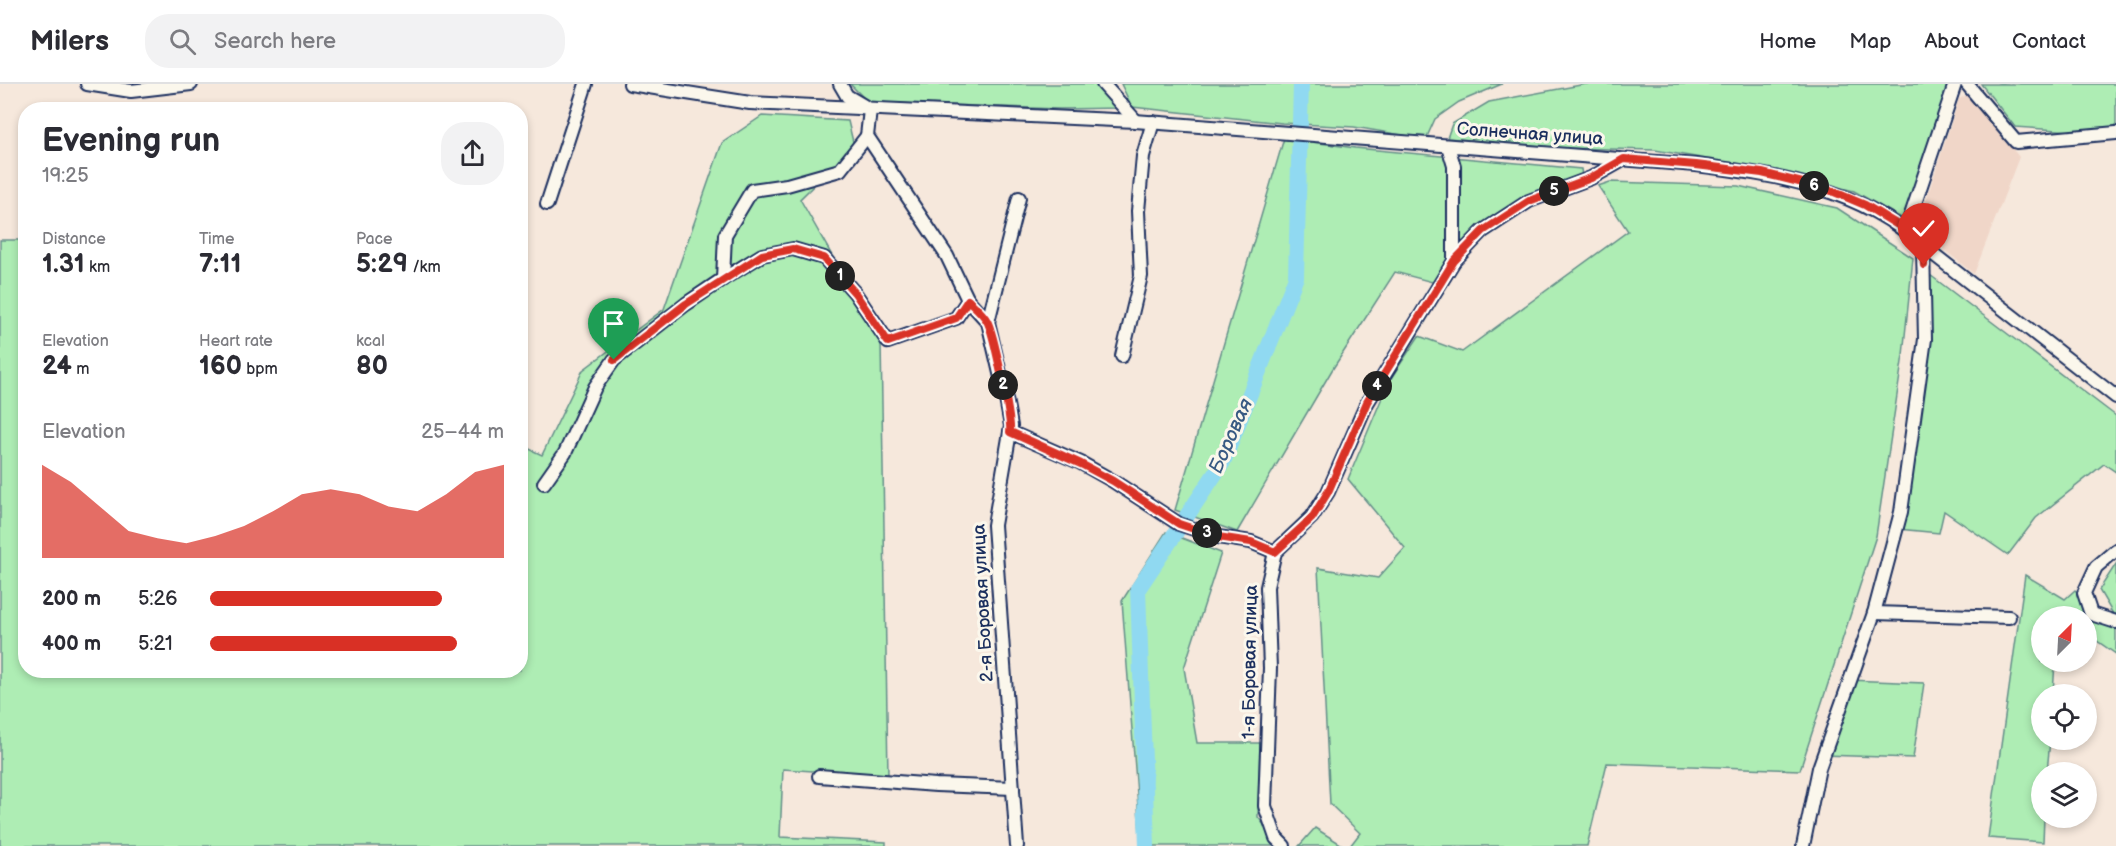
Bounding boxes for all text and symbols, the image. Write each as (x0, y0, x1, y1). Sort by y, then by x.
search box (145, 14, 565, 68)
text: Milers (30, 25, 109, 58)
icon: search (166, 25, 199, 58)
text: Search here (214, 28, 336, 55)
text: Home (1759, 29, 1816, 54)
text: Map (1849, 29, 1891, 54)
text: About (1924, 29, 1979, 54)
text: Contact (2012, 29, 2086, 54)
street label: Солнечная улица (1456, 118, 1604, 150)
text: Evening run (42, 121, 220, 161)
button: share (441, 122, 504, 185)
text: 19:25 (42, 164, 89, 188)
pin: 6 (1799, 171, 1829, 201)
pin: 5 (1539, 176, 1569, 206)
text: 6 (1809, 176, 1819, 195)
text: 5 (1549, 181, 1559, 200)
pin (1898, 203, 1949, 265)
icon: check (1907, 212, 1940, 245)
text: Distance (42, 230, 106, 249)
text: Time (199, 230, 234, 249)
text: Pace (356, 230, 392, 249)
text: 1.31 (42, 249, 85, 280)
text: 7:11 (199, 249, 241, 280)
text: 5:29 (356, 249, 408, 280)
text: km (85, 258, 110, 277)
text: /km (408, 258, 441, 277)
pin: 1 (825, 261, 855, 291)
text: 1 (837, 266, 843, 285)
pin (588, 298, 639, 360)
icon: arrive (597, 307, 630, 340)
text: Elevation (42, 332, 109, 351)
text: Heart rate (199, 332, 273, 351)
text: kcal (356, 332, 385, 351)
text: 24 (42, 351, 72, 382)
text: 160 (199, 351, 242, 382)
text: 80 (356, 351, 388, 382)
text: m (72, 360, 89, 379)
text: bpm (242, 360, 278, 379)
pin: 2 (988, 370, 1018, 400)
pin: 4 (1362, 371, 1392, 401)
text: 2 (998, 375, 1008, 394)
text: 4 (1372, 376, 1382, 395)
water label: Боровая (1204, 395, 1258, 477)
text: Elevation (42, 420, 125, 444)
text: 25–44 m (421, 420, 504, 444)
pin: 3 (1192, 518, 1222, 548)
street label: 2-я Боровая улица (968, 523, 998, 683)
text: 3 (1202, 523, 1212, 542)
street label: 1-я Боровая улица (1238, 584, 1262, 739)
text: 200 m (42, 587, 101, 611)
text: 5:26 (138, 587, 178, 611)
north arrow (2031, 606, 2097, 672)
map controls (2031, 606, 2097, 828)
text: 400 m (42, 632, 101, 656)
text: 5:21 (138, 632, 173, 656)
button: locate (2031, 684, 2097, 750)
button: layers (2031, 762, 2097, 828)

